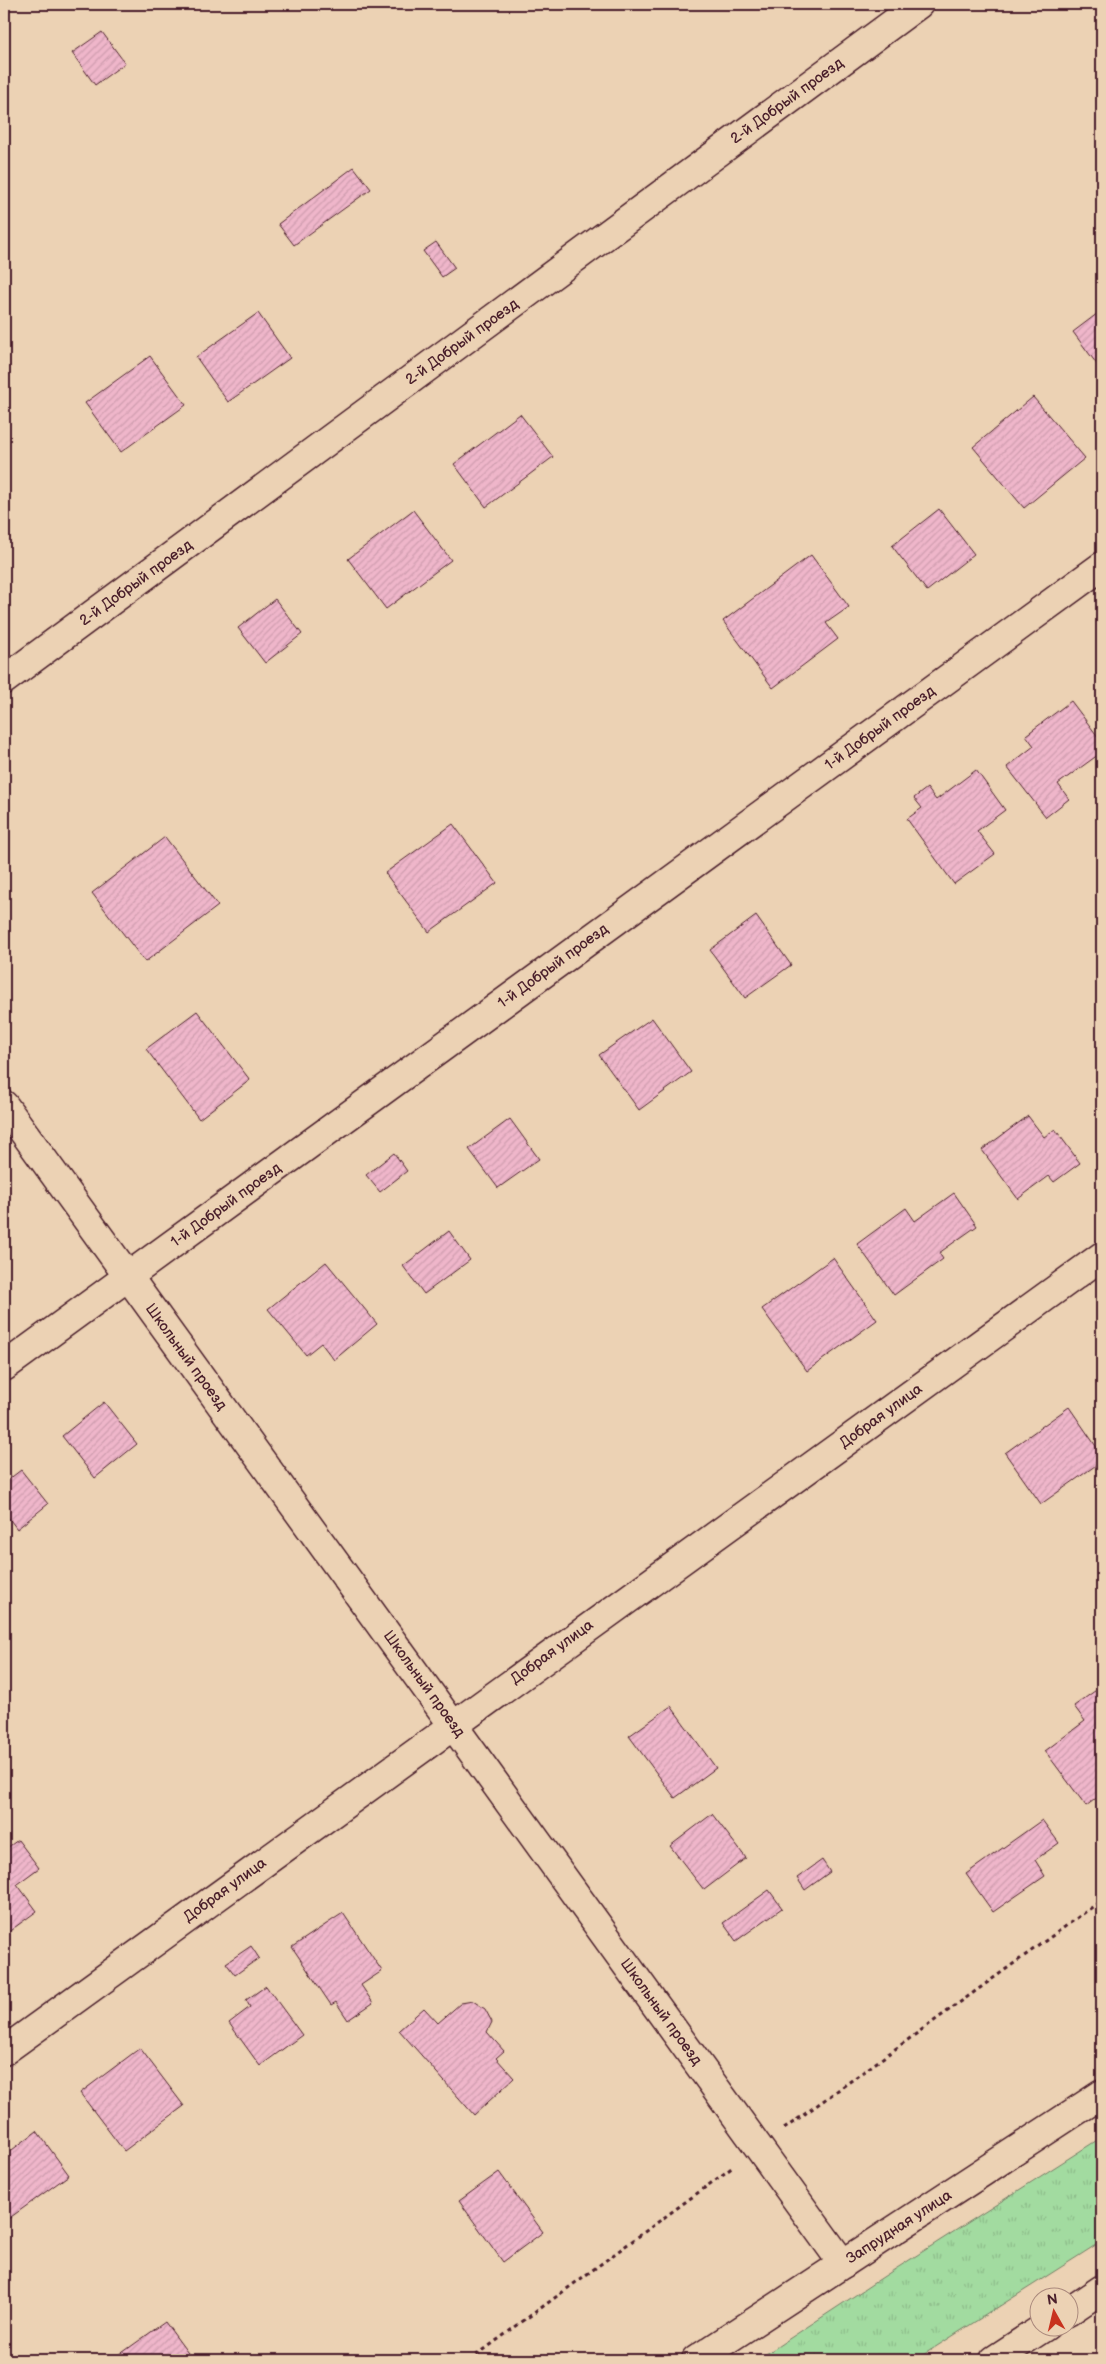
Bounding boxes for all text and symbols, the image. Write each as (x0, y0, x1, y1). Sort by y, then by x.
street label: 2-й Добрый проезд (727, 54, 847, 148)
street label: 2-й Добрый проезд (402, 295, 522, 389)
street label: 2-й Добрый проезд (76, 536, 196, 630)
street label: 1-й Добрый проезд (821, 681, 939, 775)
street label: 1-й Добрый проезд (494, 919, 612, 1013)
street label: 1-й Добрый проезд (167, 1158, 285, 1252)
street label: Школьный проезд (141, 1300, 231, 1414)
street label: Добрая улица (836, 1379, 926, 1452)
street label: Добрая улица (507, 1615, 597, 1688)
street label: Школьный проезд (379, 1627, 469, 1741)
street label: Добрая улица (180, 1853, 270, 1926)
street label: Школьный проезд (616, 1955, 706, 2069)
street label: Запрудная улица (843, 2186, 955, 2268)
north arrow (1028, 2286, 1078, 2336)
text: N (1046, 2290, 1059, 2309)

